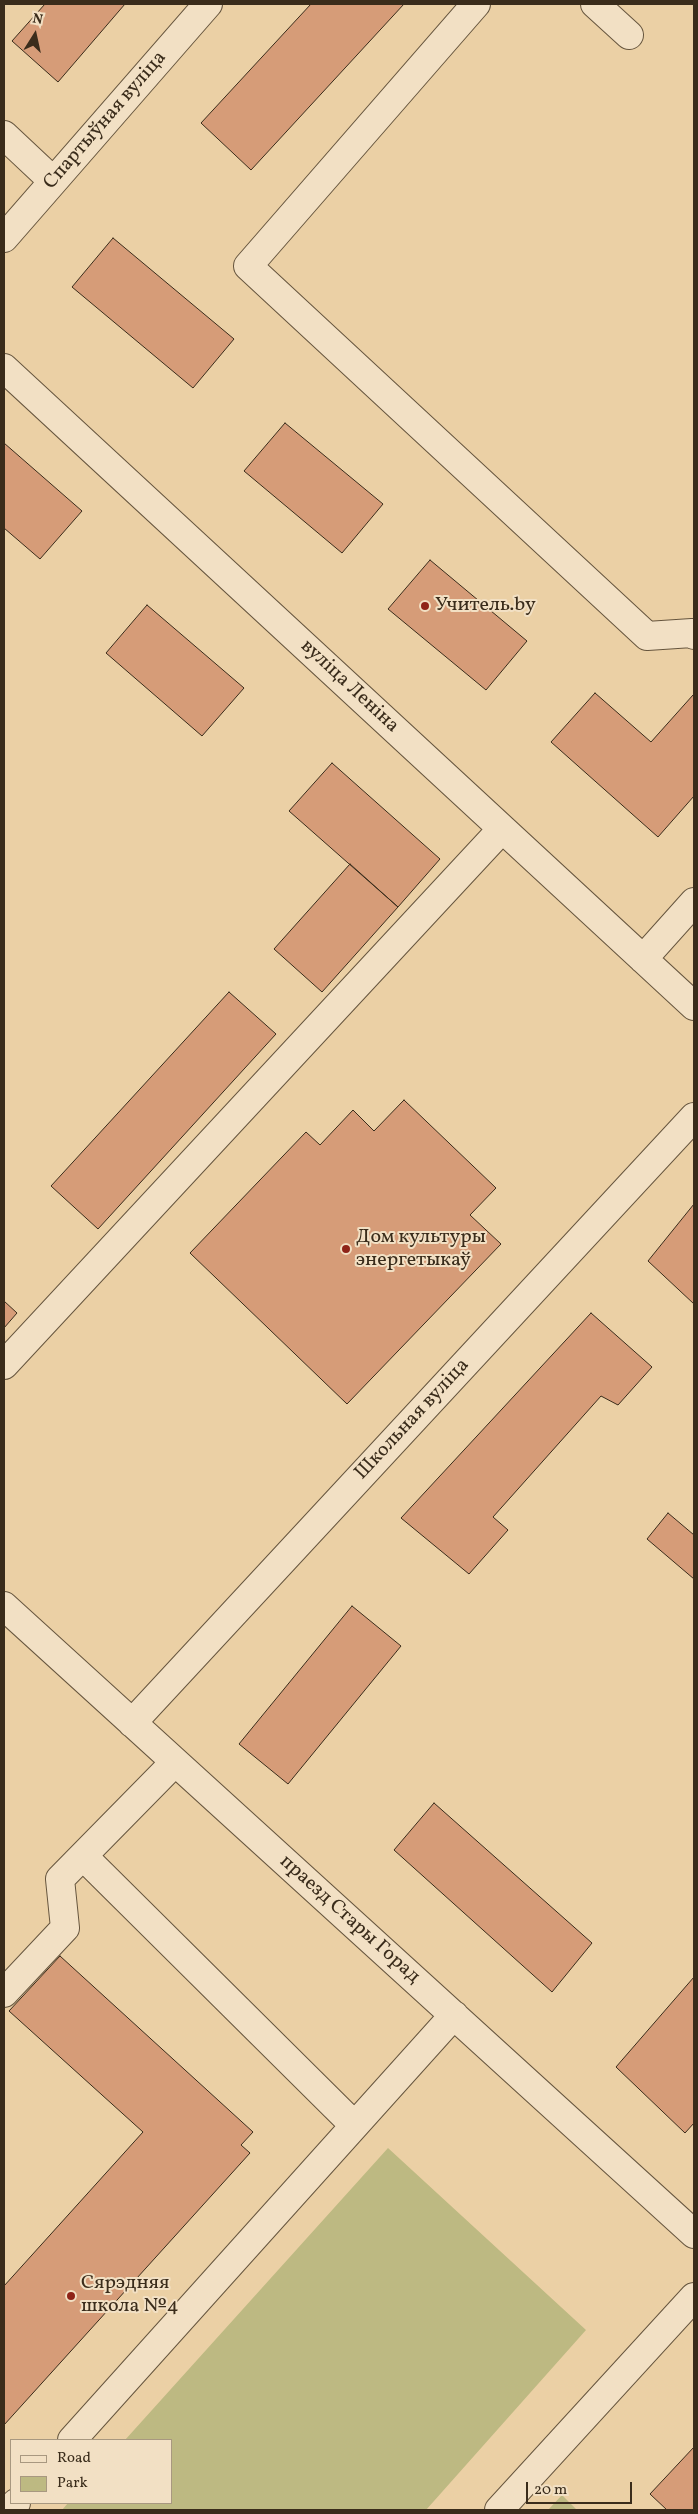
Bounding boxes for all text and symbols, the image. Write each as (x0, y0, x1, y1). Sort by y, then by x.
text: N (31, 9, 44, 30)
north arrow (10, 10, 60, 60)
street label: Спартыўная вуліца (39, 47, 173, 195)
place label: Учитель.by (435, 594, 536, 618)
marker: Учитель.by (419, 600, 431, 612)
street label: вуліца Леніна (295, 635, 403, 739)
place label: Дом культуры энергетыкаў (356, 1226, 486, 1273)
marker: Дом культуры энергетыкаў (340, 1243, 352, 1255)
street label: Школьная вуліца (351, 1354, 475, 1486)
street label: праезд Стары Горад (274, 1851, 424, 1989)
place label: Сярэдняя школа №4 (81, 2272, 179, 2319)
marker: Сярэдняя школа №4 (65, 2290, 77, 2302)
legend (10, 2439, 172, 2504)
text: Road (57, 2448, 91, 2469)
scale bar (528, 2472, 634, 2504)
text: Park (57, 2473, 88, 2494)
text: 20 m (534, 2480, 567, 2501)

